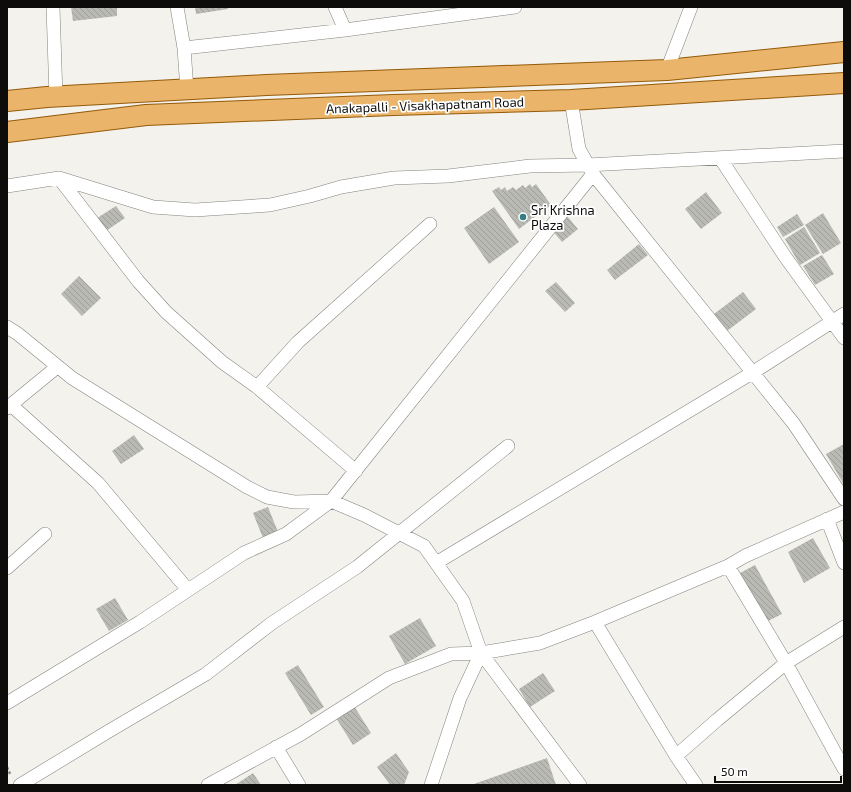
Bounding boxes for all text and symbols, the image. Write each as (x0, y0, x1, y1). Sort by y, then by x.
street label: Anakapalli - Visakhapatnam Road (326, 94, 524, 116)
place label: Sri Krishna Plaza (531, 202, 595, 233)
marker: Sri Krishna Plaza (518, 212, 528, 222)
scale bar (715, 758, 841, 784)
text: 50 m (721, 764, 748, 778)

